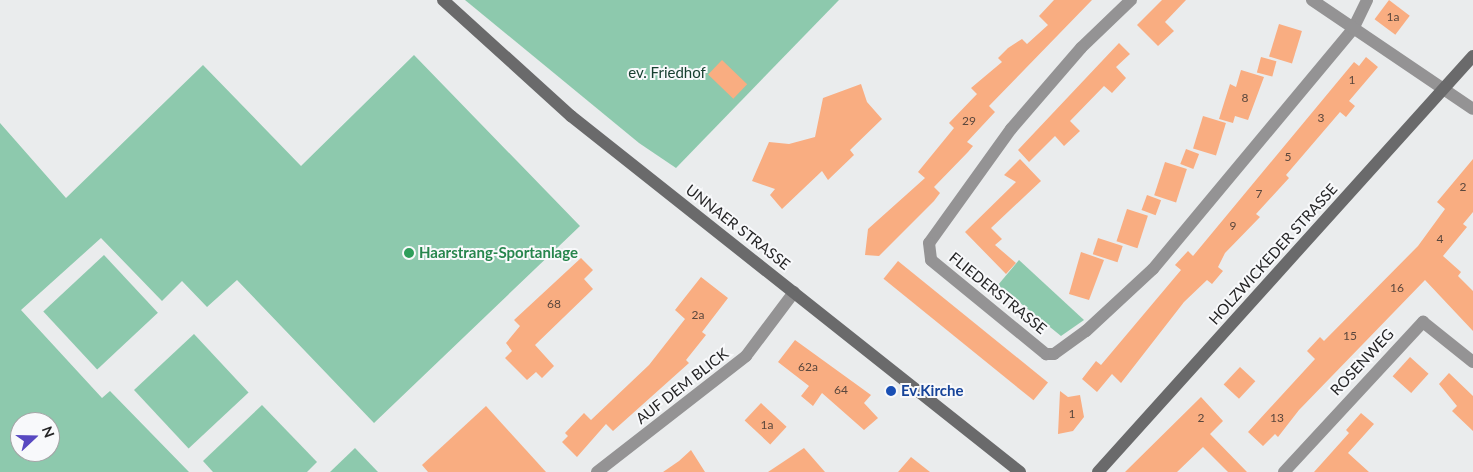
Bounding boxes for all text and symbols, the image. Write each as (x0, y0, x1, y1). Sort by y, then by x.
house number: 1a (1387, 10, 1399, 24)
park label: ev. Friedhof (628, 64, 706, 82)
house number: 1 (1349, 73, 1355, 87)
house number: 8 (1242, 91, 1248, 105)
house number: 3 (1318, 111, 1324, 125)
house number: 29 (962, 114, 976, 128)
house number: 5 (1285, 150, 1291, 164)
street label: HOLZWICKEDER STRASSE (1205, 180, 1341, 328)
house number: 2 (1460, 180, 1466, 194)
street label: UNNAER STRASSE (682, 181, 794, 273)
house number: 7 (1256, 187, 1262, 201)
house number: 9 (1230, 219, 1236, 233)
house number: 4 (1437, 232, 1443, 246)
place label: Haarstrang-Sportanlage (419, 244, 578, 262)
marker: Haarstrang-Sportanlage (403, 247, 415, 259)
street label: FLIEDERSTRASSE (946, 248, 1050, 338)
house number: 16 (1390, 281, 1404, 295)
house number: 68 (547, 297, 561, 311)
house number: 2a (692, 308, 704, 322)
street label: ROSENWEG (1327, 325, 1397, 399)
house number: 15 (1343, 329, 1357, 343)
street label: AUF DEM BLICK (632, 344, 732, 428)
house number: 62a (798, 360, 818, 374)
place label: Ev.Kirche (901, 382, 964, 400)
house number: 64 (834, 383, 848, 397)
marker: Ev.Kirche (885, 385, 897, 397)
house number: 1 (1069, 407, 1075, 421)
house number: 2 (1198, 411, 1204, 425)
house number: 13 (1270, 411, 1284, 425)
north arrow (10, 412, 60, 462)
house number: 1a (761, 418, 773, 432)
text: N (39, 424, 58, 440)

